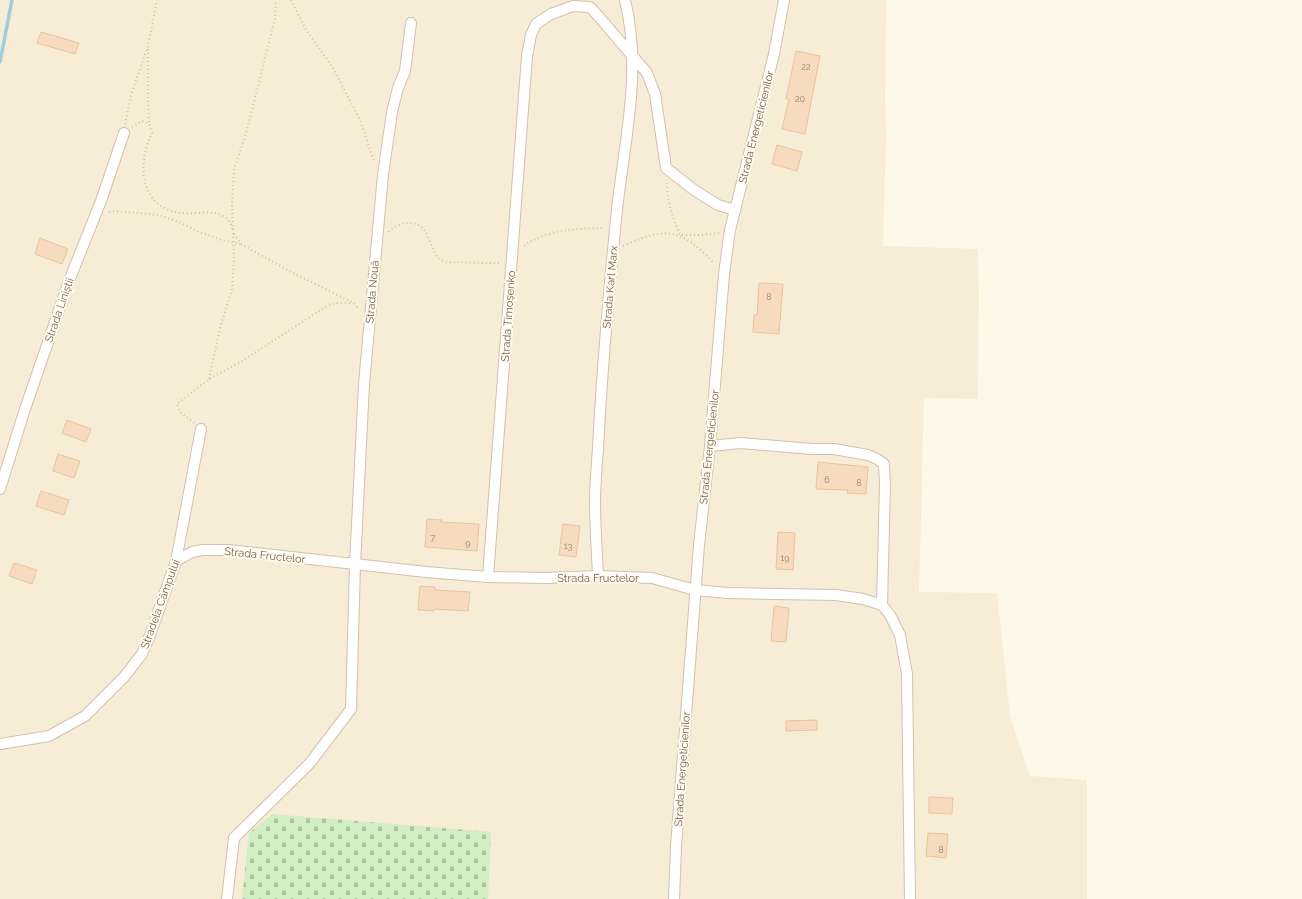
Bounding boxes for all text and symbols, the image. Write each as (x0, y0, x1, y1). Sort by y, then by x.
house number: 22 (801, 62, 811, 72)
street label: Strada Energeticienilor (736, 69, 777, 185)
house number: 20 (795, 94, 806, 104)
street label: Strada Karl Marx (600, 245, 621, 329)
street label: Strada Nouă (363, 260, 382, 324)
street label: Strada Timoșenko (499, 270, 518, 362)
street label: Strada Liniștii (42, 276, 77, 344)
house number: 8 (766, 292, 772, 302)
street label: Strada Energeticienilor (697, 389, 722, 505)
house number: 6 (824, 475, 830, 485)
house number: 8 (856, 478, 862, 488)
house number: 7 (431, 533, 436, 543)
house number: 9 (465, 538, 471, 548)
house number: 13 (564, 541, 573, 551)
street label: Strada Fructelor (224, 545, 306, 566)
house number: 19 (780, 553, 790, 563)
street label: Stradela Câmpului (138, 558, 183, 651)
street label: Strada Fructelor (557, 572, 639, 585)
street label: Strada Energeticienilor (672, 711, 693, 827)
house number: 8 (938, 845, 944, 855)

